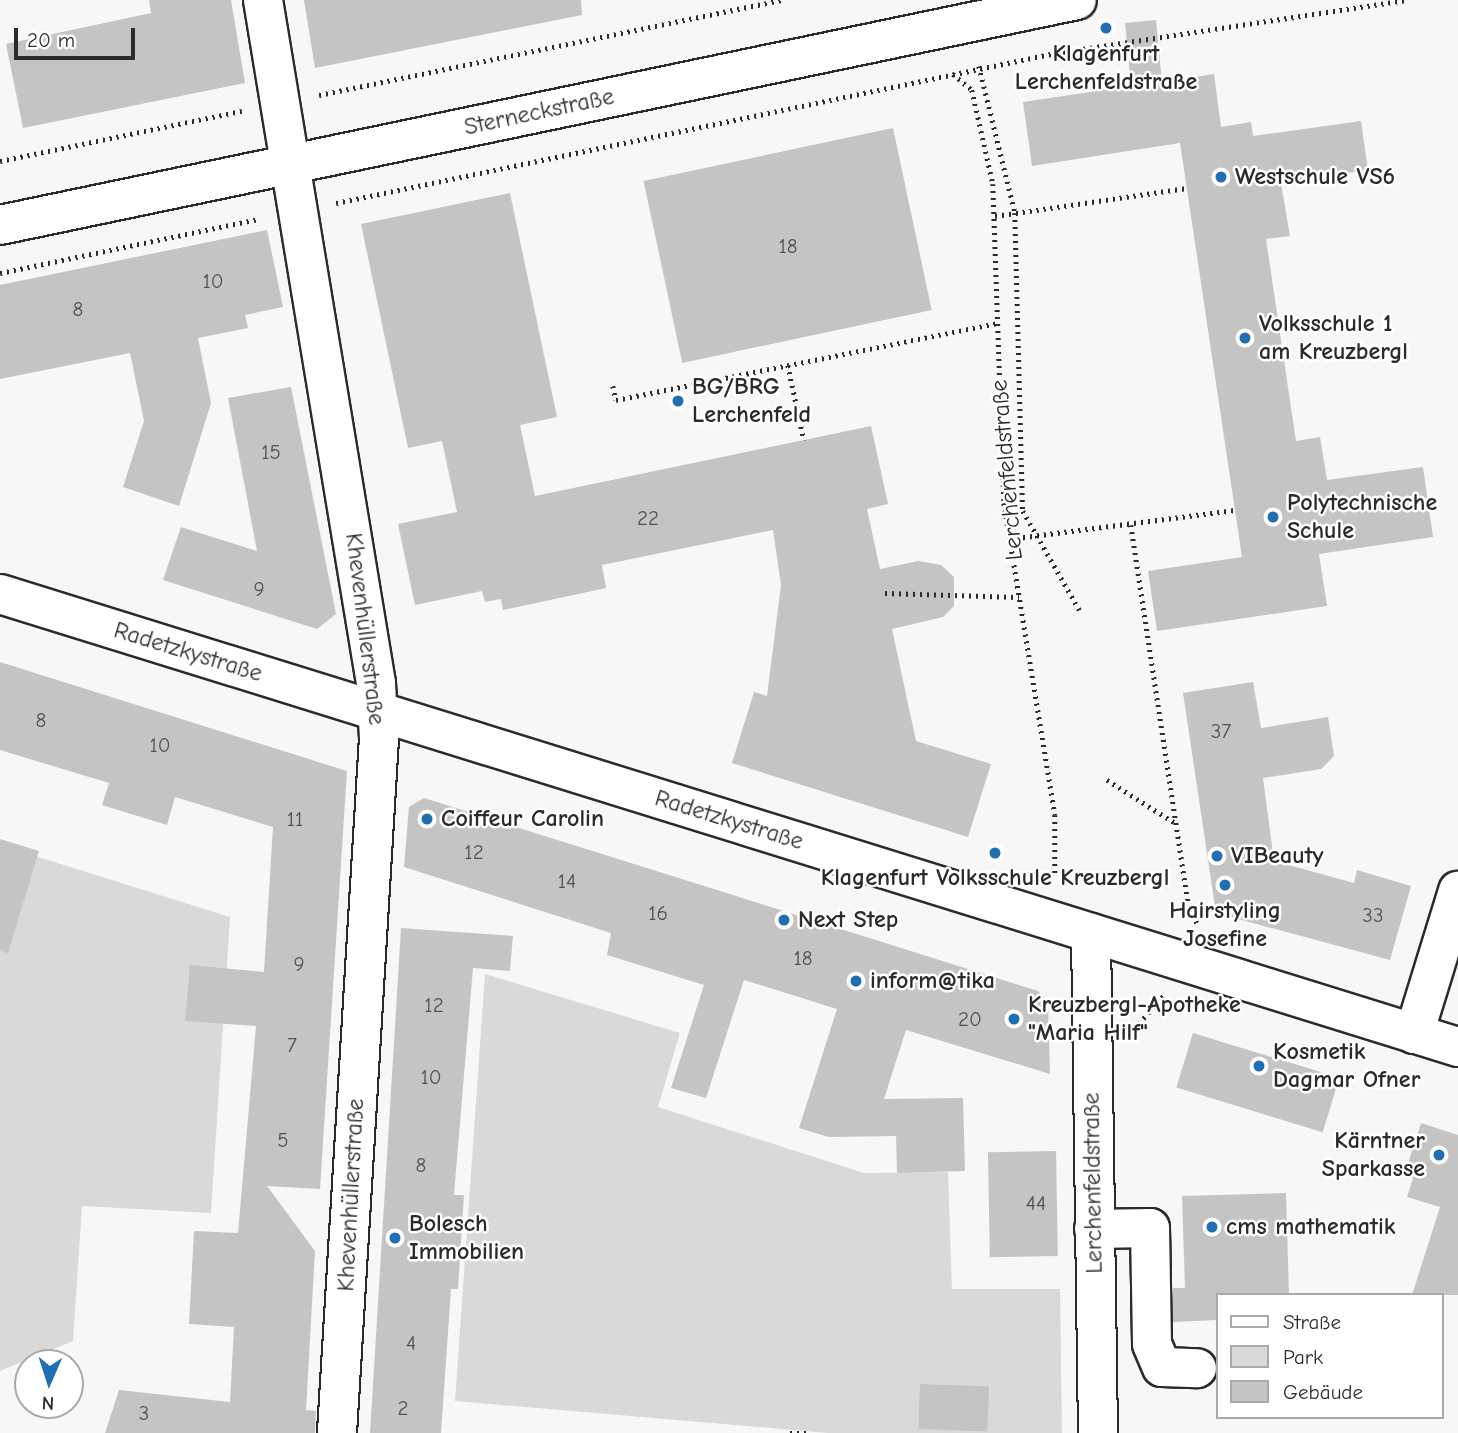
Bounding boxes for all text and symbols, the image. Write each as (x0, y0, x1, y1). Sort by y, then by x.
scale bar (18, 14, 138, 58)
marker: Klagenfurt Lerchenfeldstraße (1098, 20, 1114, 36)
text: 20 m (27, 28, 75, 52)
place label: Klagenfurt Lerchenfeldstraße (1015, 40, 1197, 96)
street label: Sterneckstraße (461, 82, 617, 142)
place label: Westschule VS6 (1235, 163, 1395, 191)
marker: Westschule VS6 (1213, 169, 1229, 185)
house number: 18 (778, 233, 798, 259)
house number: 10 (202, 268, 224, 294)
house number: 8 (73, 296, 83, 322)
place label: Volksschule 1 am Kreuzbergl (1259, 310, 1408, 366)
marker: Volksschule 1 am Kreuzbergl (1237, 330, 1253, 346)
place label: BG/BRG Lerchenfeld (692, 373, 811, 429)
street label: Lerchenfeldstraße (985, 378, 1029, 562)
marker: BG/BRG Lerchenfeld (670, 393, 686, 409)
house number: 15 (261, 439, 281, 465)
place label: Polytechnische Schule (1287, 489, 1437, 545)
house number: 22 (637, 505, 659, 531)
marker: Polytechnische Schule (1265, 509, 1281, 525)
street label: Khevenhüllerstraße (339, 531, 391, 727)
house number: 9 (253, 576, 265, 602)
street label: Radetzkystraße (110, 616, 266, 688)
house number: 8 (36, 707, 46, 733)
house number: 37 (1211, 718, 1231, 744)
house number: 10 (149, 732, 171, 758)
street label: Radetzkystraße (651, 784, 807, 856)
place label: Coiffeur Carolin (441, 805, 604, 833)
house number: 11 (287, 806, 303, 832)
marker: Coiffeur Carolin (419, 811, 435, 827)
house number: 12 (464, 839, 484, 865)
place label: VIBeauty (1231, 842, 1324, 870)
marker: Klagenfurt Volksschule Kreuzbergl (987, 845, 1003, 861)
marker: VIBeauty (1209, 848, 1225, 864)
place label: Klagenfurt Volksschule Kreuzbergl (821, 864, 1169, 892)
house number: 14 (558, 868, 576, 894)
marker: Hairstyling Josefine (1217, 877, 1233, 893)
place label: Hairstyling Josefine (1169, 897, 1281, 953)
house number: 16 (648, 900, 668, 926)
house number: 33 (1362, 902, 1384, 928)
place label: Next Step (798, 906, 898, 934)
marker: Next Step (776, 912, 792, 928)
house number: 18 (793, 945, 813, 971)
house number: 9 (293, 951, 305, 977)
place label: inform@tika (870, 967, 995, 995)
marker: inform@tika (848, 973, 864, 989)
place label: Kreuzbergl-Apotheke "Maria Hilf" (1028, 991, 1241, 1047)
house number: 12 (424, 992, 444, 1018)
house number: 20 (958, 1006, 982, 1032)
marker: Kreuzbergl-Apotheke "Maria Hilf" (1006, 1011, 1022, 1027)
house number: 7 (287, 1032, 297, 1058)
place label: Kosmetik Dagmar Ofner (1273, 1038, 1420, 1094)
marker: Kosmetik Dagmar Ofner (1251, 1058, 1267, 1074)
house number: 10 (420, 1064, 442, 1090)
street label: Lerchenfeldstraße (1077, 1092, 1109, 1274)
street label: Khevenhüllerstraße (332, 1098, 370, 1292)
house number: 5 (277, 1127, 289, 1153)
place label: Kärntner Sparkasse (1322, 1127, 1425, 1183)
marker: Kärntner Sparkasse (1431, 1147, 1447, 1163)
house number: 8 (416, 1152, 426, 1178)
house number: 44 (1026, 1190, 1046, 1216)
place label: Bolesch Immobilien (409, 1210, 524, 1266)
place label: cms mathematik (1226, 1213, 1395, 1241)
marker: cms mathematik (1204, 1219, 1220, 1235)
marker: Bolesch Immobilien (387, 1230, 403, 1246)
legend (1216, 1293, 1444, 1419)
text: Straße (1283, 1310, 1341, 1334)
house number: 4 (406, 1330, 416, 1356)
text: Park (1283, 1345, 1323, 1369)
north arrow (14, 1349, 84, 1419)
text: Gebäude (1283, 1380, 1363, 1404)
text: N (41, 1392, 55, 1414)
house number: 2 (398, 1395, 408, 1421)
house number: 3 (139, 1400, 149, 1426)

